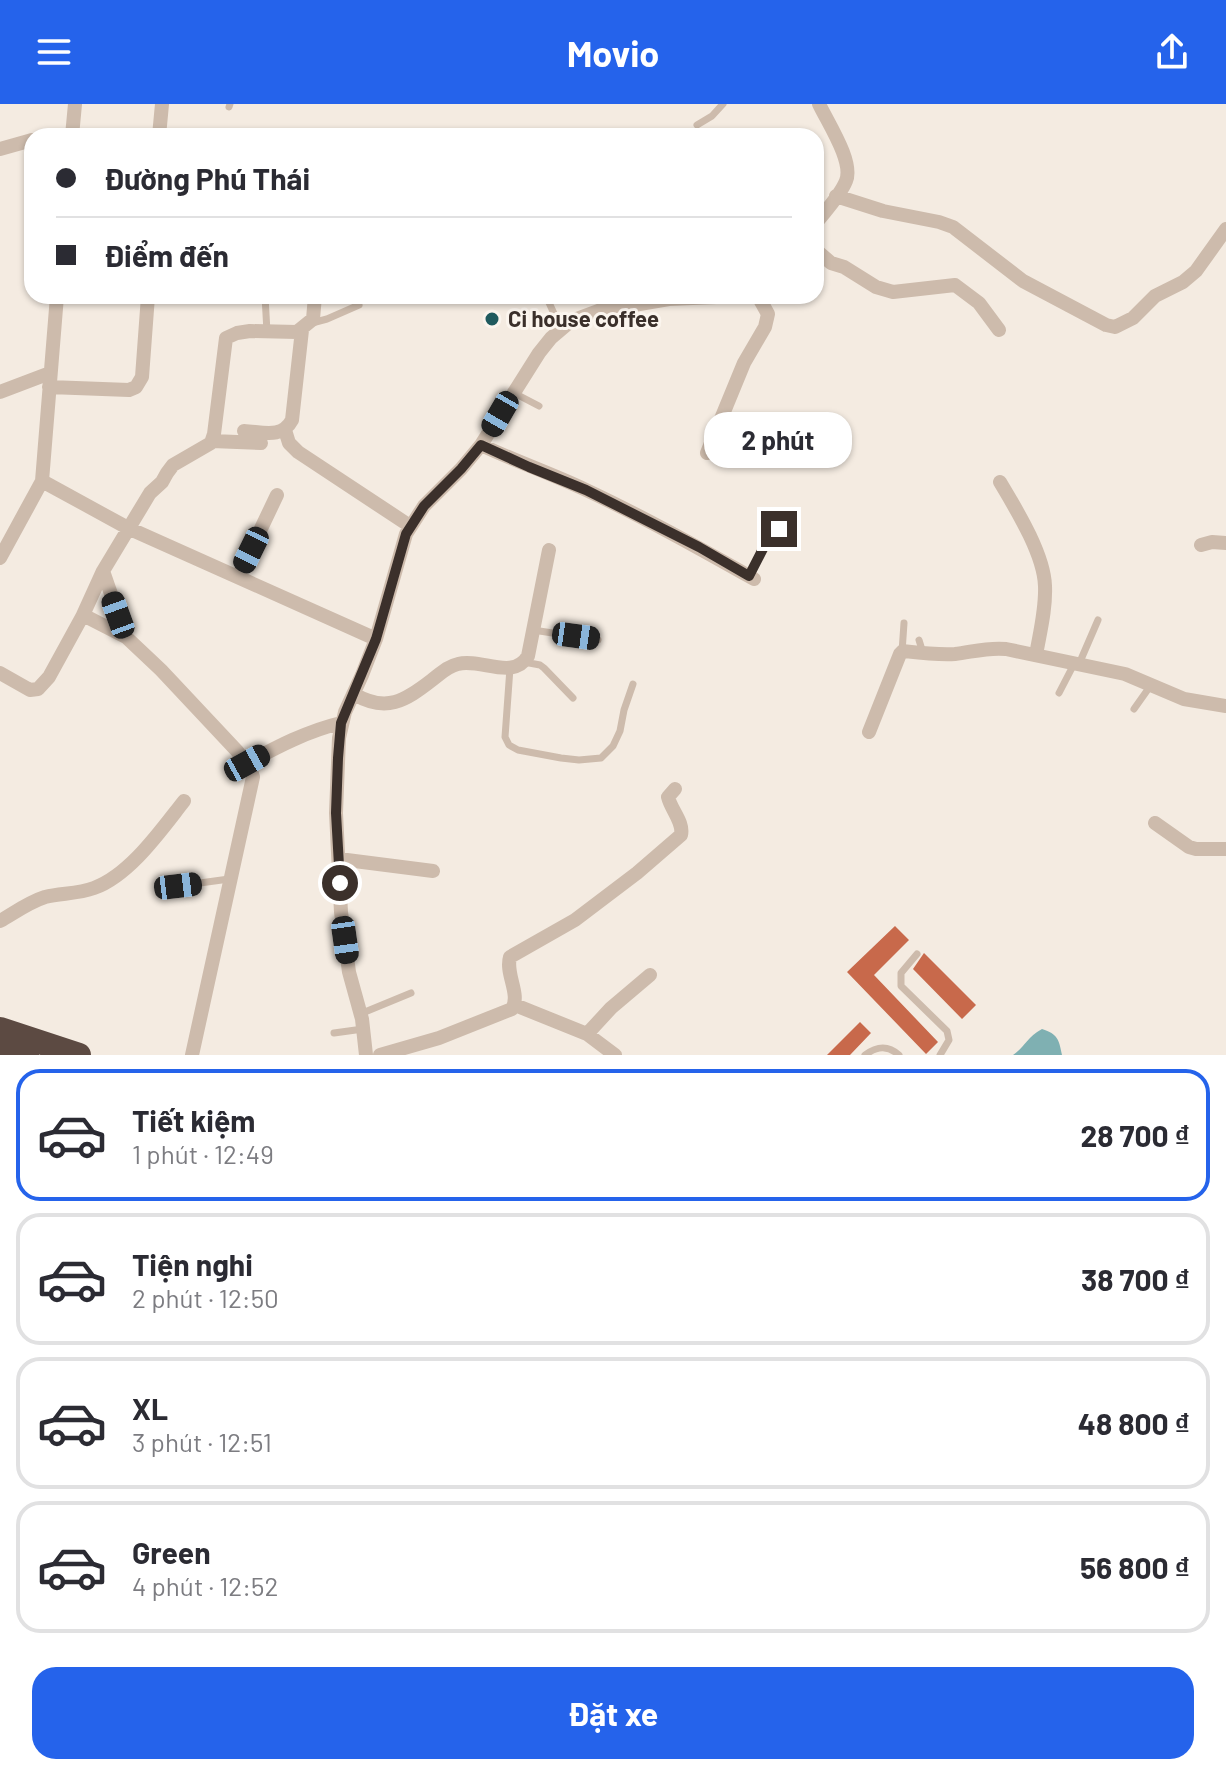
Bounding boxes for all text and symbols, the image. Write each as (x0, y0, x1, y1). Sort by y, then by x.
icon: menu (32, 30, 76, 74)
icon: share (1150, 30, 1194, 74)
text: Movio (567, 31, 659, 74)
text: Đường Phú Thái (104, 160, 310, 196)
text: Điểm đến (104, 237, 229, 273)
place label: Ci house coffee (508, 305, 659, 331)
marker: Ci house coffee (483, 310, 501, 328)
car (478, 387, 522, 441)
callout: 2 phút (705, 413, 853, 469)
text: 2 phút (742, 424, 814, 455)
route end (761, 511, 797, 547)
car (230, 523, 272, 577)
car (99, 588, 137, 642)
car (551, 621, 601, 651)
car (220, 741, 274, 785)
route start (322, 865, 358, 901)
car (153, 871, 203, 901)
car (330, 915, 360, 965)
icon: car (36, 1099, 108, 1171)
text: Tiết kiệm (132, 1102, 255, 1138)
text: 28 700 ₫ (1080, 1117, 1190, 1153)
text: 1 phút · 12:49 (132, 1138, 274, 1169)
icon: car (36, 1243, 108, 1315)
text: Tiện nghi (132, 1246, 253, 1282)
text: 38 700 ₫ (1081, 1261, 1190, 1297)
text: 2 phút · 12:50 (132, 1282, 279, 1313)
icon: car (36, 1387, 108, 1459)
text: XL (132, 1390, 168, 1426)
text: 48 800 ₫ (1078, 1405, 1190, 1441)
text: 3 phút · 12:51 (132, 1426, 272, 1457)
icon: car (36, 1531, 108, 1603)
text: Green (132, 1534, 211, 1570)
text: 56 800 ₫ (1080, 1549, 1190, 1585)
text: 4 phút · 12:52 (132, 1570, 278, 1601)
button: Đặt xe (32, 1667, 1194, 1759)

